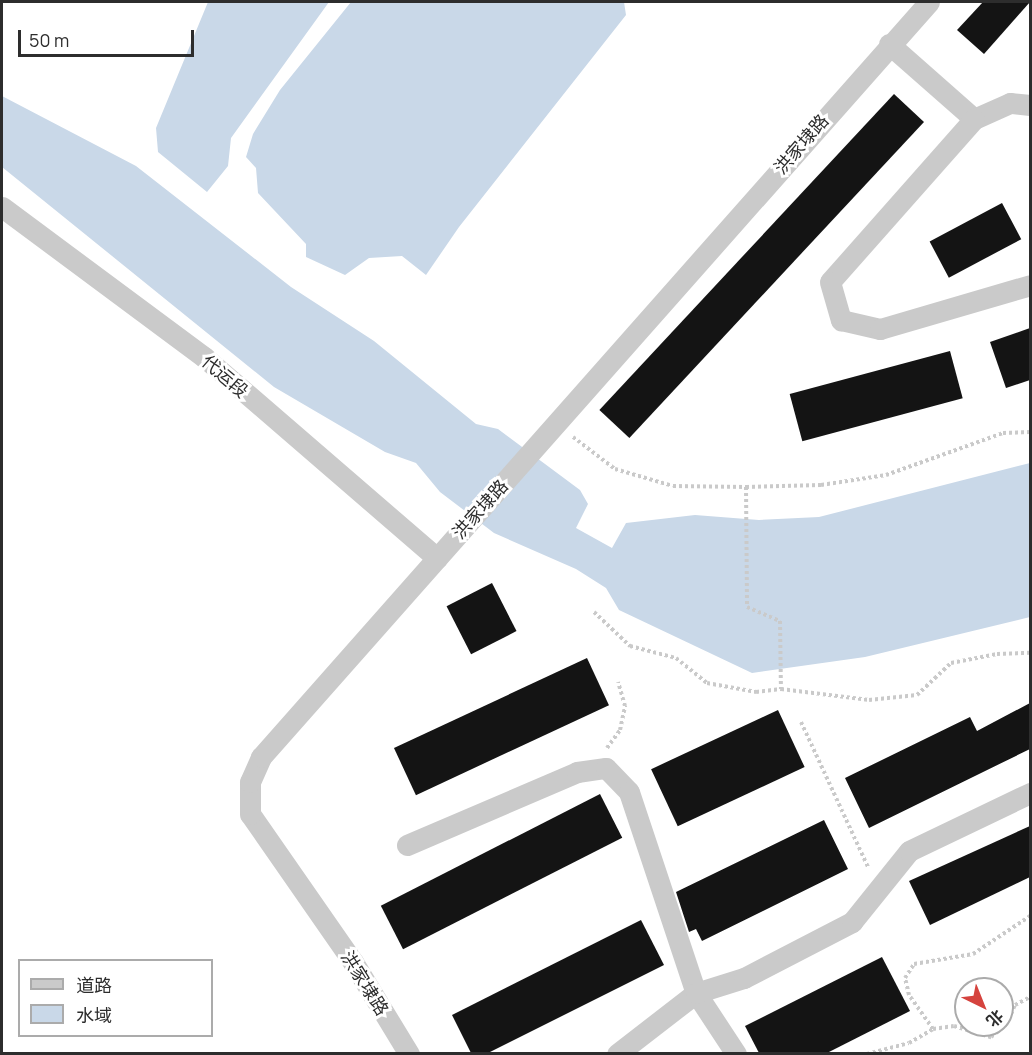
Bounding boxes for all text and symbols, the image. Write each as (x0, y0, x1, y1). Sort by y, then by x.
scale bar (21, 18, 196, 56)
text: 50 m (29, 28, 69, 52)
street label: 洪家埭路 (769, 110, 833, 178)
street label: 代运段 (198, 350, 252, 402)
street label: 洪家埭路 (448, 475, 512, 543)
street label: 洪家埭路 (337, 947, 393, 1019)
legend (18, 959, 213, 1037)
text: 道路 (76, 973, 112, 997)
north arrow (954, 977, 1014, 1037)
text: 水域 (76, 1003, 112, 1027)
text: 北 (982, 1005, 1008, 1032)

